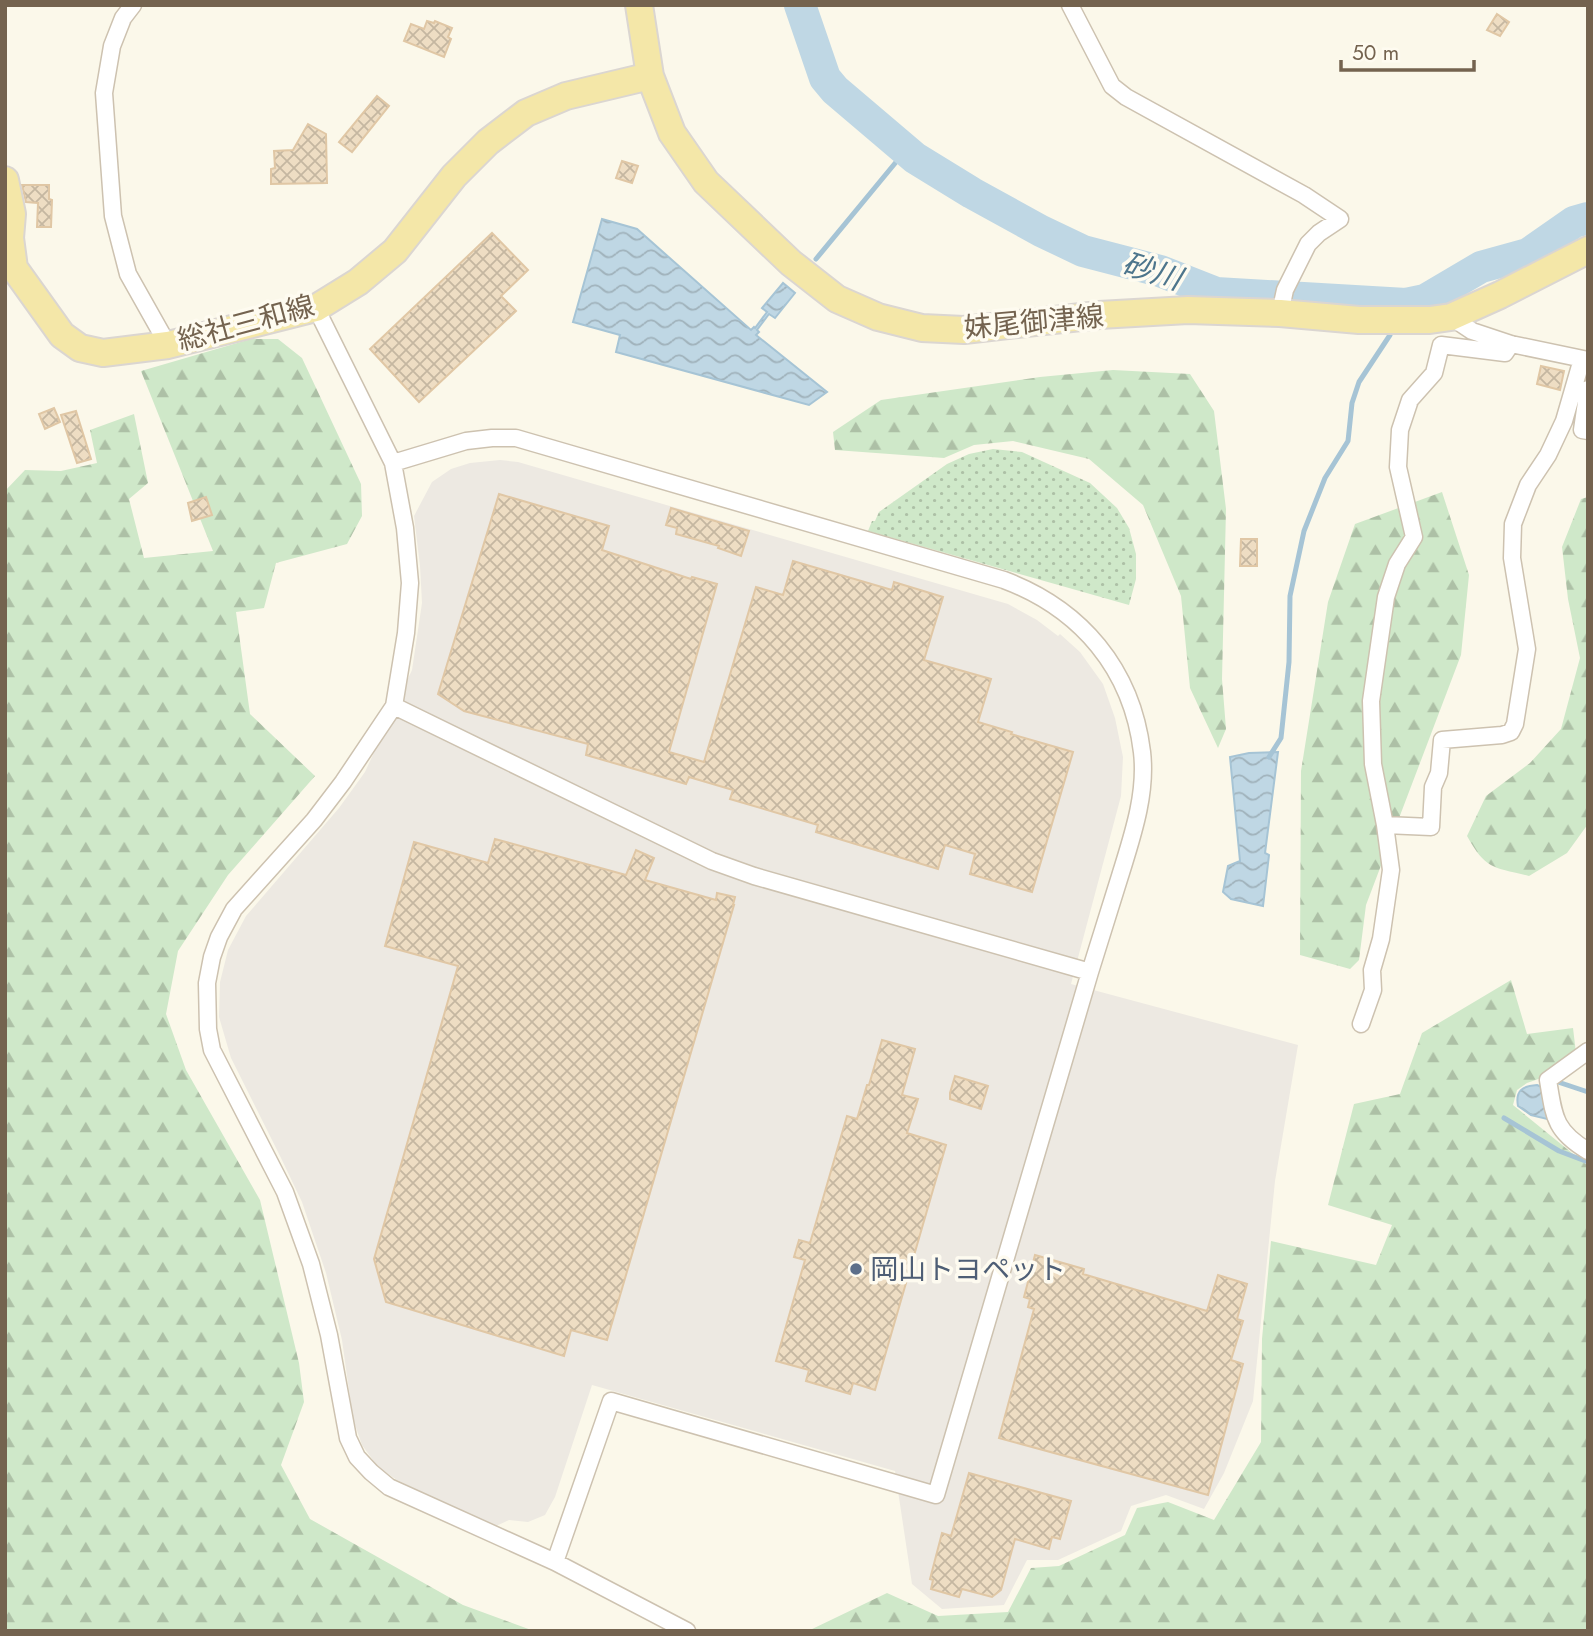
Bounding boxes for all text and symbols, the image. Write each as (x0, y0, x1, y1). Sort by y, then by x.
scale bar (1341, 28, 1474, 72)
text: 50 m (1352, 38, 1399, 68)
water label: 砂川 (1117, 242, 1190, 301)
street label: 総社三和線 (173, 285, 319, 361)
street label: 妹尾御津線 (962, 295, 1106, 349)
place label: 岡山トヨペット (870, 1249, 1066, 1290)
marker: 岡山トヨペット (848, 1261, 864, 1277)

